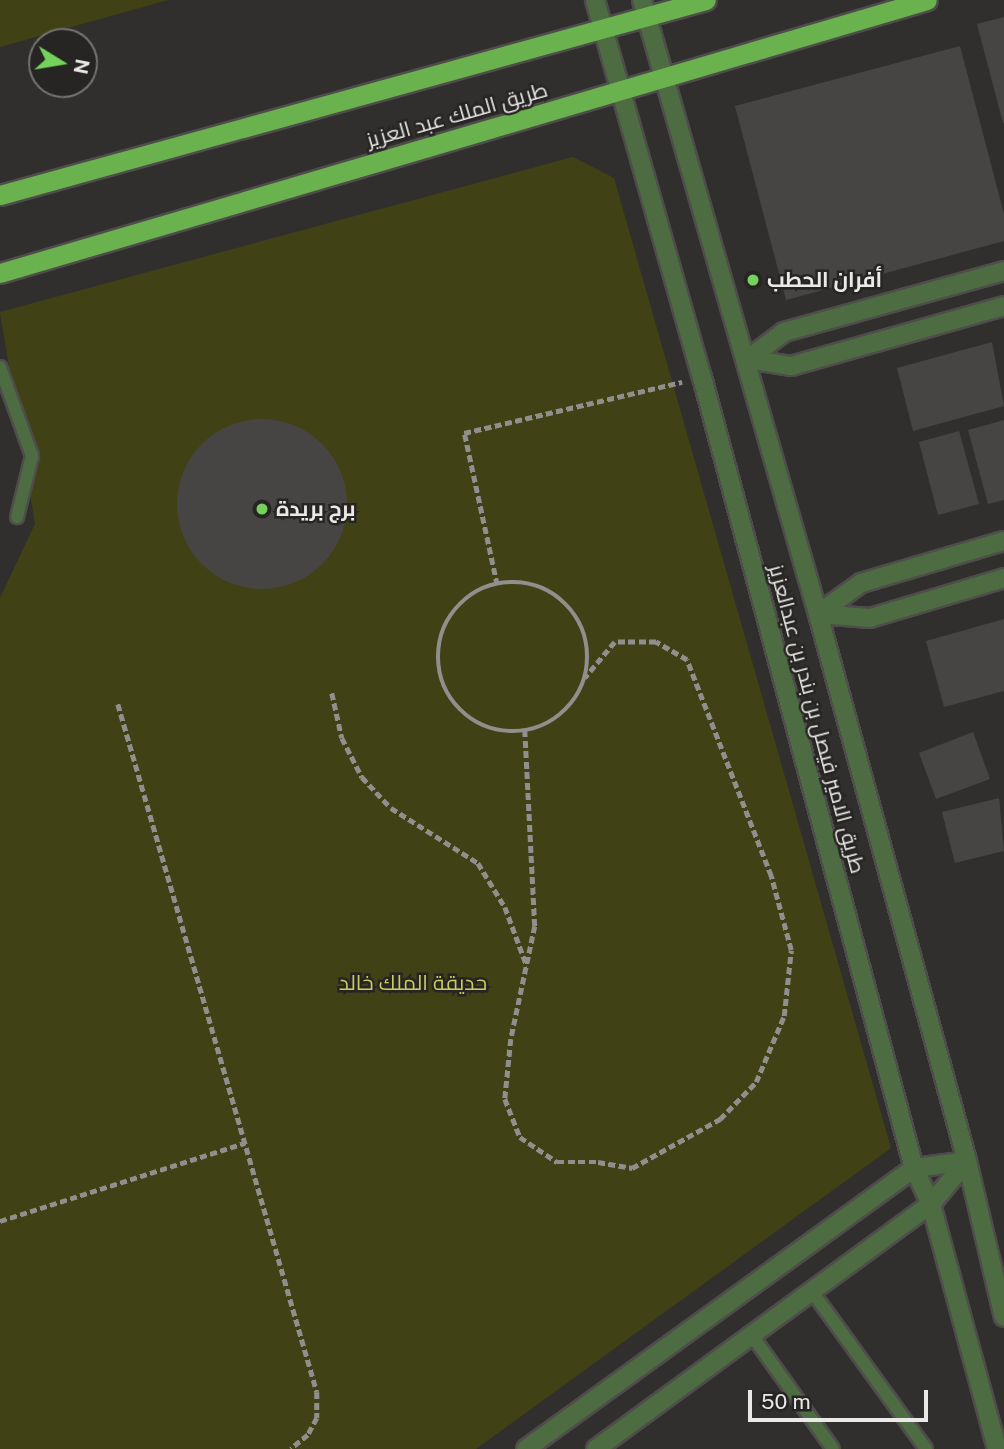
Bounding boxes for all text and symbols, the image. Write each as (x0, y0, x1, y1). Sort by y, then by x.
north arrow (28, 28, 98, 98)
text: N (69, 57, 94, 76)
street label: طريق الملك عبد العزيز (364, 77, 550, 153)
place label: أفران الحطب (767, 267, 882, 293)
marker: أفران الحطب (745, 272, 761, 288)
place label: برج بريدة (276, 496, 356, 522)
marker: برج بريدة (254, 501, 270, 517)
street label: طريق الامير فيصل بن بندر بن عبدالعزيز (764, 562, 870, 876)
park label: حديقة الملك خالد (339, 970, 487, 996)
scale bar (752, 1376, 932, 1420)
text: 50 m (761, 1389, 811, 1414)

